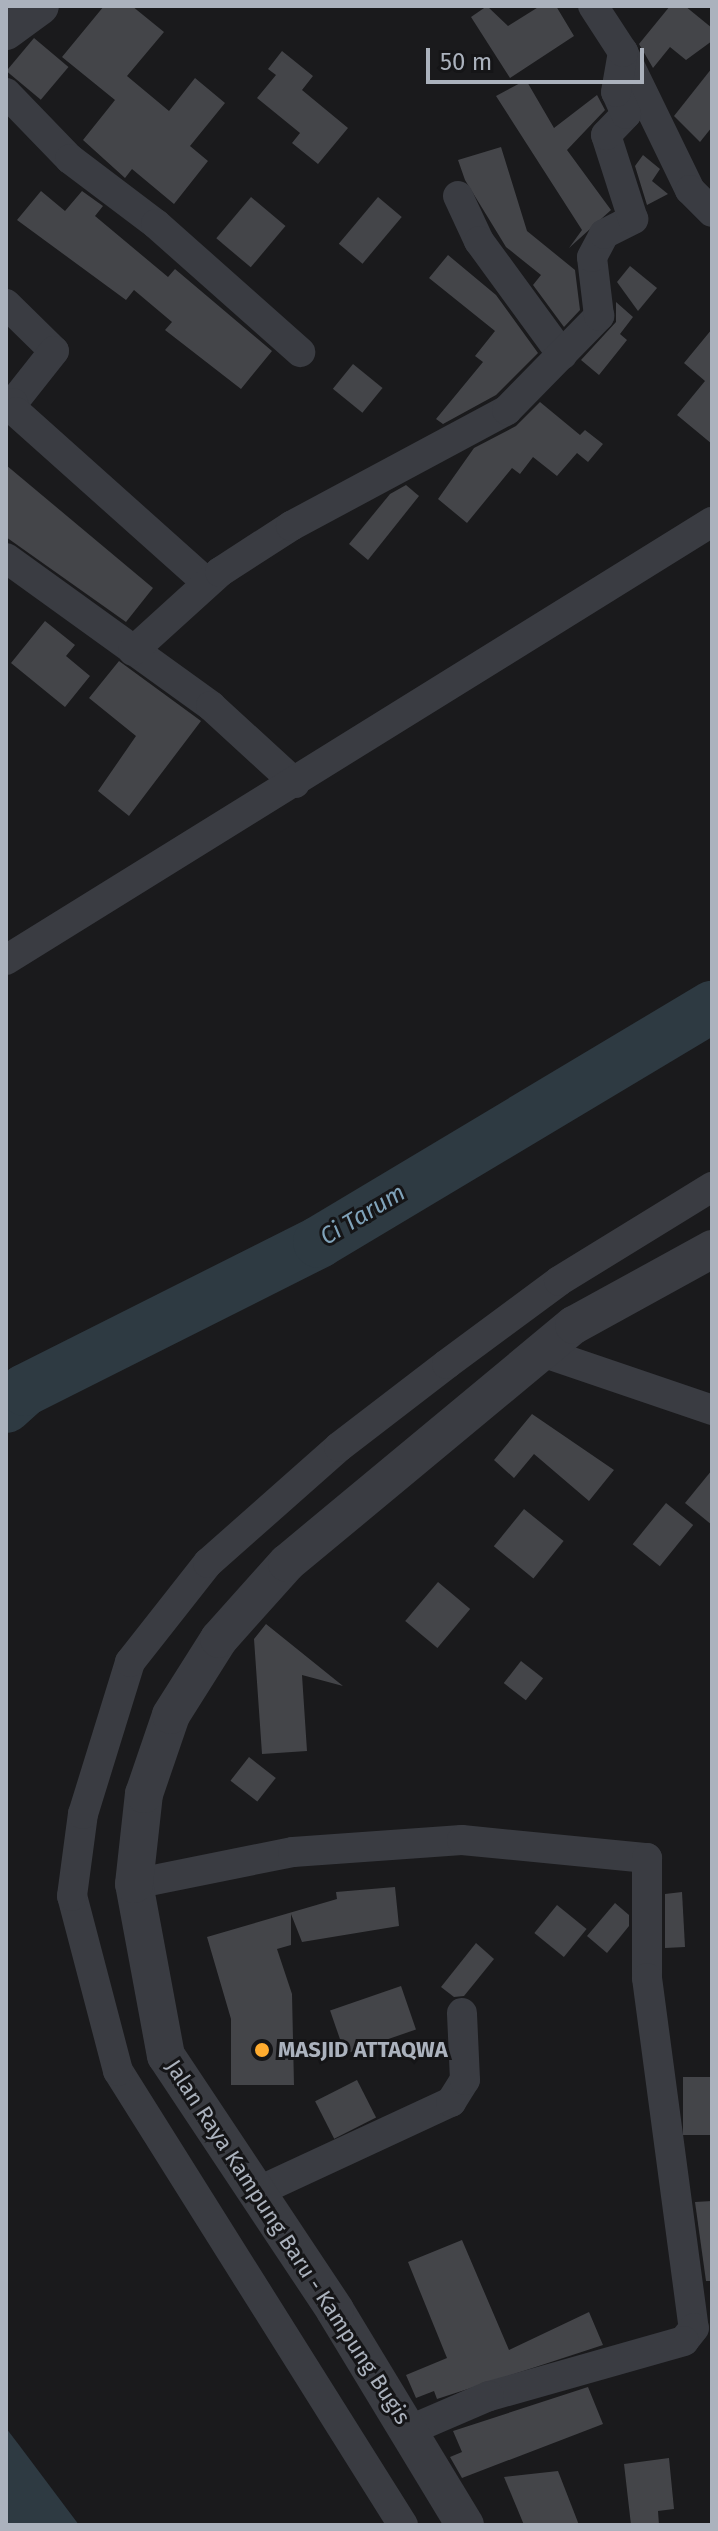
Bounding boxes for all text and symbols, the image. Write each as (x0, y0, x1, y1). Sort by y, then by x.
scale bar (430, 32, 648, 82)
text: 50 m (440, 48, 492, 76)
water label: Ci Tarum (315, 1178, 411, 1252)
place label: MASJID ATTAQWA (278, 2037, 448, 2063)
marker: MASJID ATTAQWA (253, 2041, 271, 2059)
street label: Jalan Raya Kampung Baru - Kampung Bugis (160, 2055, 416, 2429)

